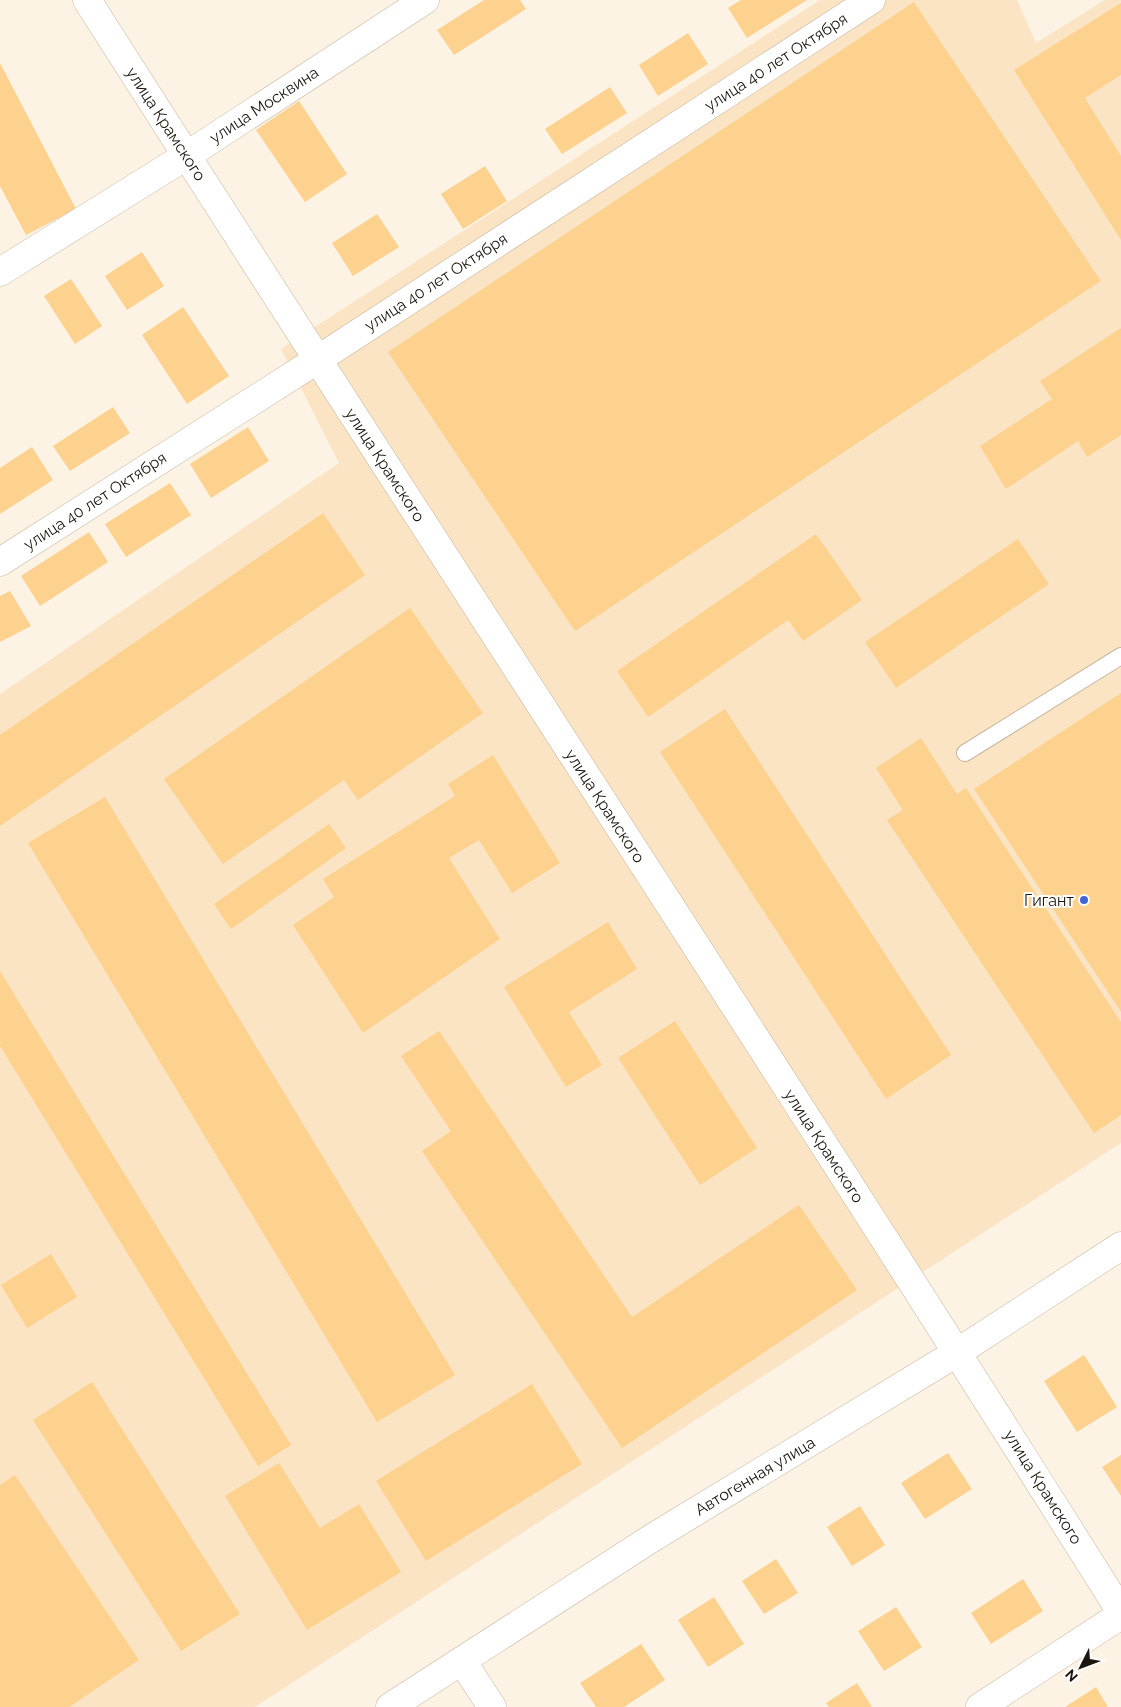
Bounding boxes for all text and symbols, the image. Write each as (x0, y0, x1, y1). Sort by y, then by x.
street label: улица 40 лет Октября (701, 9, 851, 115)
street label: улица Москвина (206, 63, 322, 147)
street label: улица Крамского (122, 64, 210, 184)
street label: улица 40 лет Октября (361, 229, 511, 335)
street label: улица Крамского (341, 405, 429, 525)
street label: улица 40 лет Октября (20, 448, 170, 554)
street label: улица Крамского (561, 746, 649, 866)
place label: Гигант (1024, 891, 1074, 910)
marker: Гигант (1078, 894, 1090, 906)
street label: улица Крамского (780, 1086, 868, 1206)
street label: улица Крамского (1000, 1426, 1086, 1548)
street label: Автогенная улица (691, 1433, 819, 1519)
north arrow (1056, 1642, 1106, 1692)
text: N (1062, 1666, 1081, 1685)

